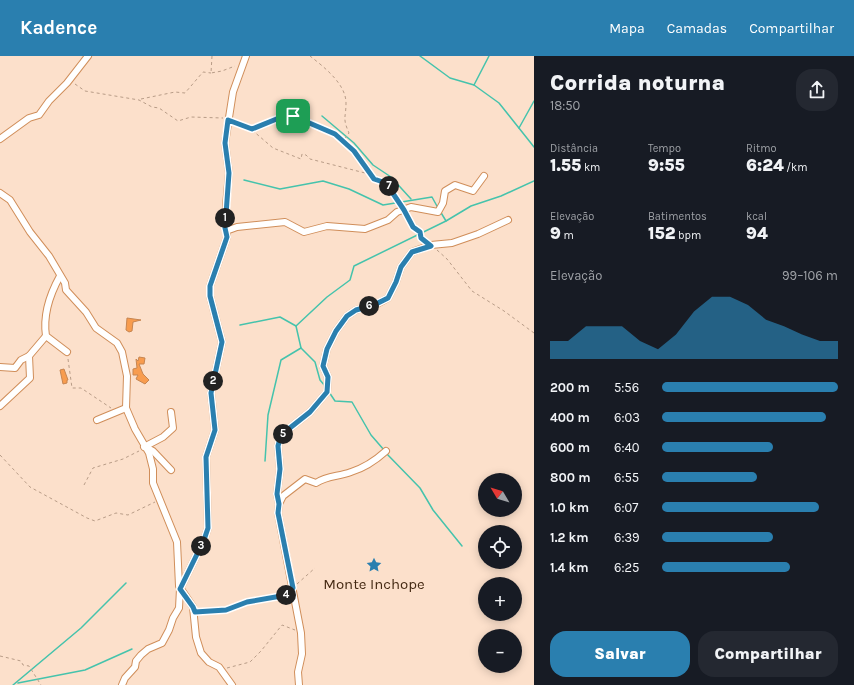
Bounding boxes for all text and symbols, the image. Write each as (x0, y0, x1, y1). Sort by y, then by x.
text: Kadence (20, 17, 97, 39)
text: Mapa (609, 20, 645, 37)
text: Camadas (667, 20, 727, 37)
text: Compartilhar (749, 20, 834, 37)
button: share (796, 69, 838, 111)
text: Corrida noturna (550, 70, 725, 96)
text: 18:50 (550, 98, 580, 113)
pin (276, 99, 310, 133)
icon: arrive (282, 105, 304, 127)
text: Distância (550, 142, 598, 155)
text: Tempo (648, 142, 681, 155)
text: Ritmo (746, 142, 776, 155)
text: 1.55 (550, 155, 581, 175)
text: 9:55 (648, 155, 685, 175)
text: 6:24 (746, 155, 784, 175)
text: km (581, 161, 600, 174)
text: /km (784, 161, 808, 174)
pin: 7 (379, 176, 399, 196)
text: 7 (386, 179, 392, 192)
pin: 1 (215, 208, 235, 228)
text: Elevação (550, 210, 594, 223)
text: Batimentos (648, 210, 707, 223)
text: kcal (746, 210, 767, 223)
text: 1 (223, 211, 227, 224)
text: 9 (550, 223, 561, 243)
text: 152 (648, 223, 675, 243)
text: 94 (746, 223, 768, 243)
text: m (561, 229, 574, 242)
text: bpm (675, 229, 701, 242)
text: Elevação (550, 268, 602, 283)
text: 99–106 m (782, 268, 838, 283)
pin: 6 (359, 296, 379, 316)
text: 6 (366, 299, 372, 312)
pin: 2 (203, 371, 223, 391)
text: 2 (210, 374, 216, 387)
text: 200 m (550, 380, 590, 395)
text: 5:56 (614, 380, 639, 395)
text: 400 m (550, 410, 590, 425)
text: 6:03 (614, 410, 640, 425)
pin: 5 (273, 424, 293, 444)
text: 5 (280, 427, 286, 440)
text: 600 m (550, 440, 590, 455)
text: 6:40 (614, 440, 639, 455)
text: 800 m (550, 470, 590, 485)
text: 6:55 (614, 470, 639, 485)
north arrow (478, 473, 522, 517)
map controls (478, 473, 522, 673)
text: 1.0 km (550, 500, 589, 515)
text: 6:07 (614, 500, 638, 515)
button: locate (478, 525, 522, 569)
text: 1.2 km (550, 530, 589, 545)
text: 6:39 (614, 530, 640, 545)
pin: 3 (191, 536, 211, 556)
text: 3 (198, 539, 204, 552)
place icon: Monte Inchope (365, 556, 383, 574)
text: 1.4 km (550, 560, 588, 575)
text: 6:25 (614, 560, 639, 575)
place label: Monte Inchope (323, 575, 425, 593)
button: + (478, 577, 522, 621)
pin: 4 (276, 585, 296, 605)
text: 4 (283, 588, 289, 601)
button: − (478, 629, 522, 673)
button: Salvar (550, 631, 690, 677)
button: Compartilhar (698, 631, 838, 677)

